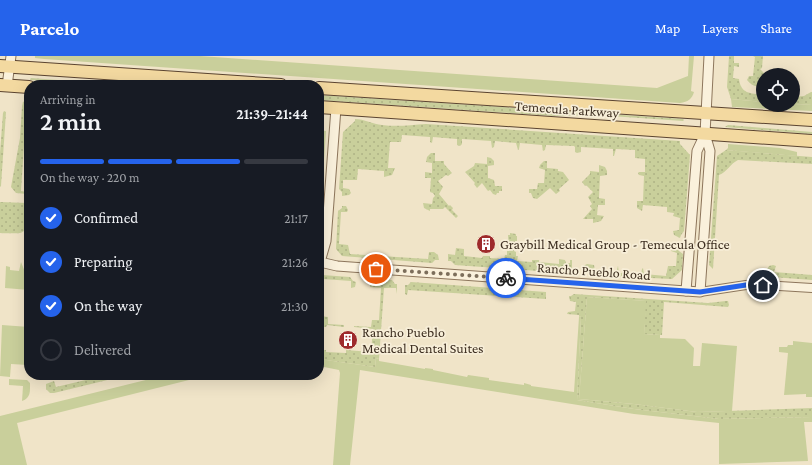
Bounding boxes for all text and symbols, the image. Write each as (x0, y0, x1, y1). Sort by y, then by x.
text: Parcelo (20, 18, 79, 39)
text: Map (655, 20, 680, 36)
text: Layers (702, 20, 739, 36)
text: Share (761, 20, 792, 36)
map controls (756, 68, 800, 112)
button: locate (756, 68, 800, 112)
text: Arriving in (40, 92, 96, 107)
street label: Temecula Parkway (514, 97, 620, 121)
text: 21:39–21:44 (236, 106, 308, 122)
text: 2 min (40, 107, 101, 136)
text: On the way · 220 m (40, 170, 140, 185)
icon: check (40, 207, 62, 229)
text: Confirmed (74, 210, 138, 226)
text: 21:17 (284, 211, 308, 226)
building icon: Graybill Medical Group - Temecula Office (475, 233, 497, 255)
place label: Graybill Medical Group - Temecula Office (500, 236, 730, 252)
icon: check (40, 251, 62, 273)
pin (359, 252, 393, 286)
text: Preparing (74, 254, 133, 270)
text: 21:26 (282, 255, 308, 270)
icon: bag (365, 258, 387, 280)
courier (486, 258, 526, 298)
street label: Rancho Pueblo Road (537, 259, 652, 283)
icon: bike (495, 267, 517, 289)
pin (746, 268, 780, 302)
icon: home (752, 274, 774, 296)
icon: check (40, 295, 62, 317)
text: On the way (74, 298, 142, 314)
text: 21:30 (281, 299, 308, 314)
place label: Rancho Pueblo Medical Dental Suites (362, 324, 484, 356)
building icon: Rancho Pueblo Medical Dental Suites (337, 329, 359, 351)
text: Delivered (74, 342, 131, 358)

